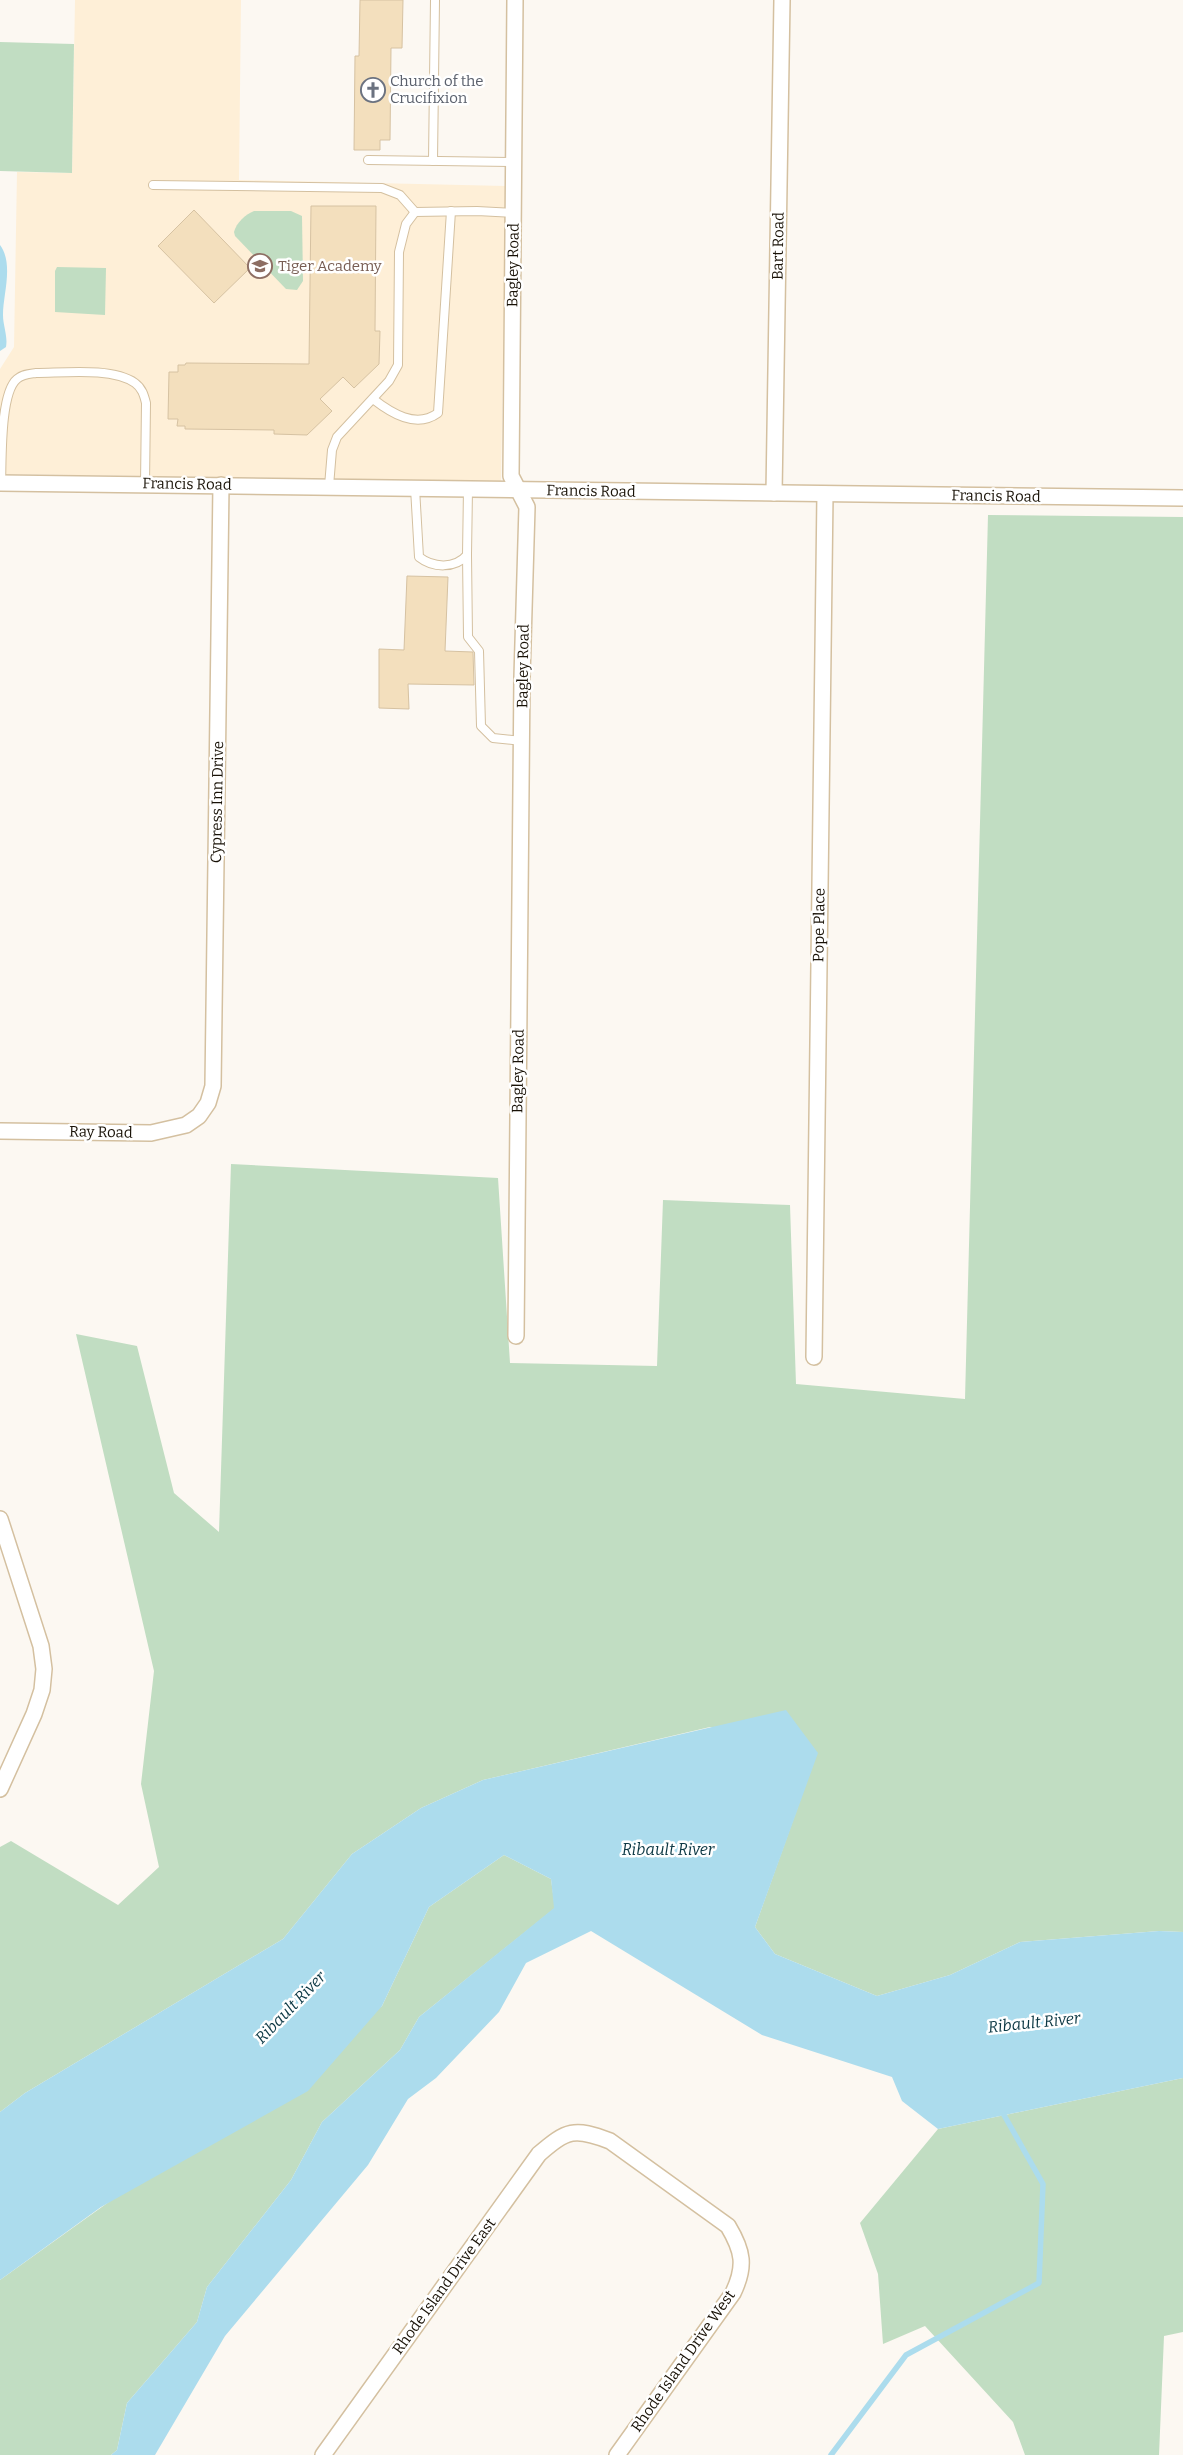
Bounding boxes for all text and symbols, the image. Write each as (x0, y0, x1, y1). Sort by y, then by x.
place label: Church of the Crucifixion (390, 72, 484, 107)
church icon: Church of the Crucifixion (360, 77, 386, 103)
street label: Bart Road (768, 212, 788, 280)
street label: Bagley Road (503, 223, 523, 307)
school or university icon: Tiger Academy (247, 253, 273, 279)
place label: Tiger Academy (278, 257, 382, 275)
street label: Francis Road (142, 474, 232, 494)
street label: Francis Road (546, 481, 636, 501)
street label: Francis Road (951, 486, 1041, 506)
street label: Bagley Road (513, 624, 533, 708)
street label: Cypress Inn Drive (207, 741, 227, 863)
street label: Pope Place (809, 888, 829, 962)
street label: Bagley Road (508, 1029, 528, 1113)
street label: Ray Road (69, 1122, 133, 1142)
water label: Ribault River (622, 1840, 716, 1859)
water label: Ribault River (251, 1966, 330, 2047)
water label: Ribault River (987, 2008, 1083, 2037)
street label: Rhode Island Drive East (389, 2214, 500, 2357)
street label: Rhode Island Drive West (627, 2286, 739, 2435)

